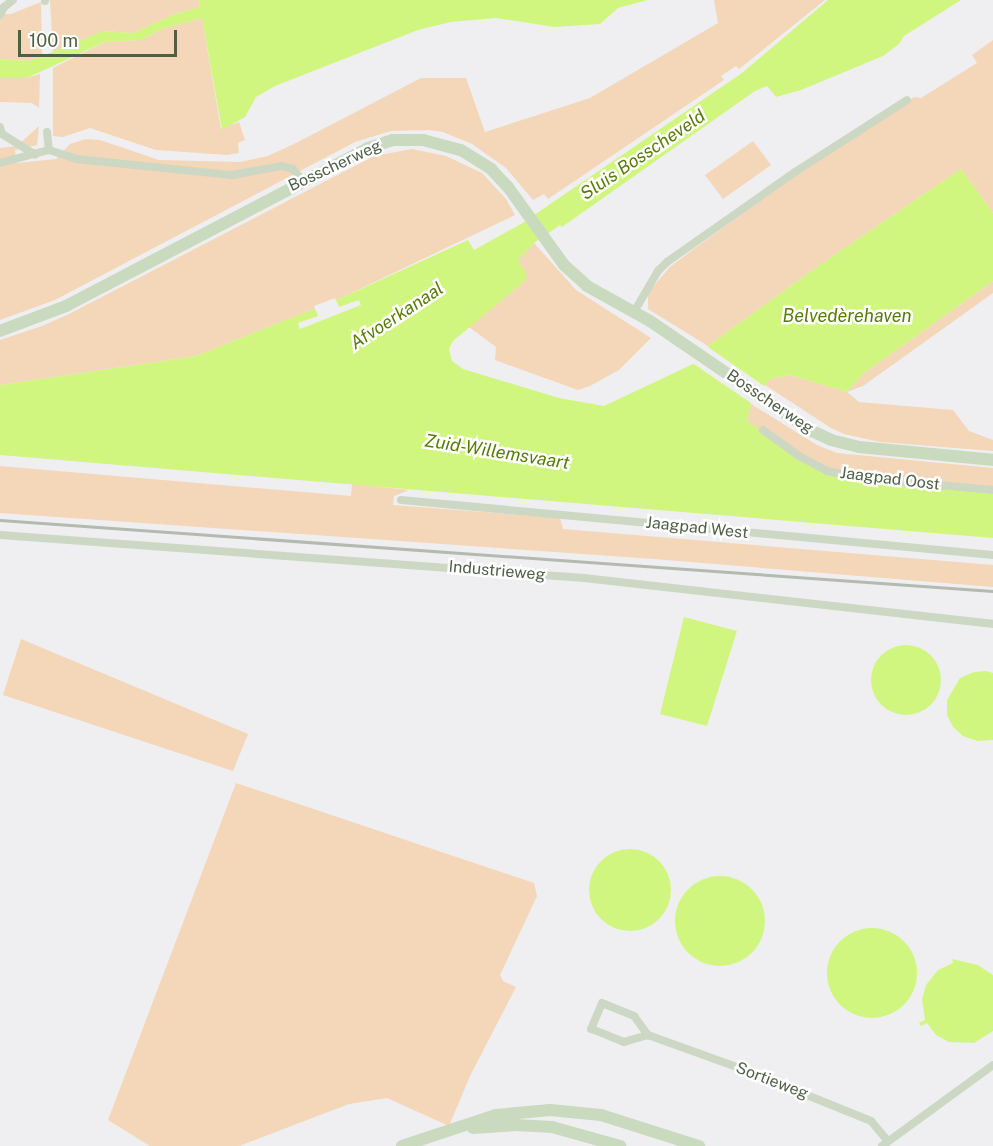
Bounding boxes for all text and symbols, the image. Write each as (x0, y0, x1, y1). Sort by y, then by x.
scale bar (21, 18, 180, 56)
text: 100 m (29, 30, 78, 51)
water label: Sluis Bosscheveld (576, 105, 710, 205)
street label: Bosscherweg (285, 136, 385, 196)
water label: Afvoerkanaal (346, 278, 448, 354)
water label: Belvedèrehaven (782, 305, 912, 327)
street label: Bosscherweg (723, 366, 817, 438)
water label: Zuid-Willemsvaart (423, 430, 571, 474)
street label: Jaagpad Oost (839, 463, 941, 495)
street label: Jaagpad West (645, 513, 749, 543)
street label: Industrieweg (448, 557, 546, 585)
street label: Sortieweg (733, 1058, 811, 1104)

